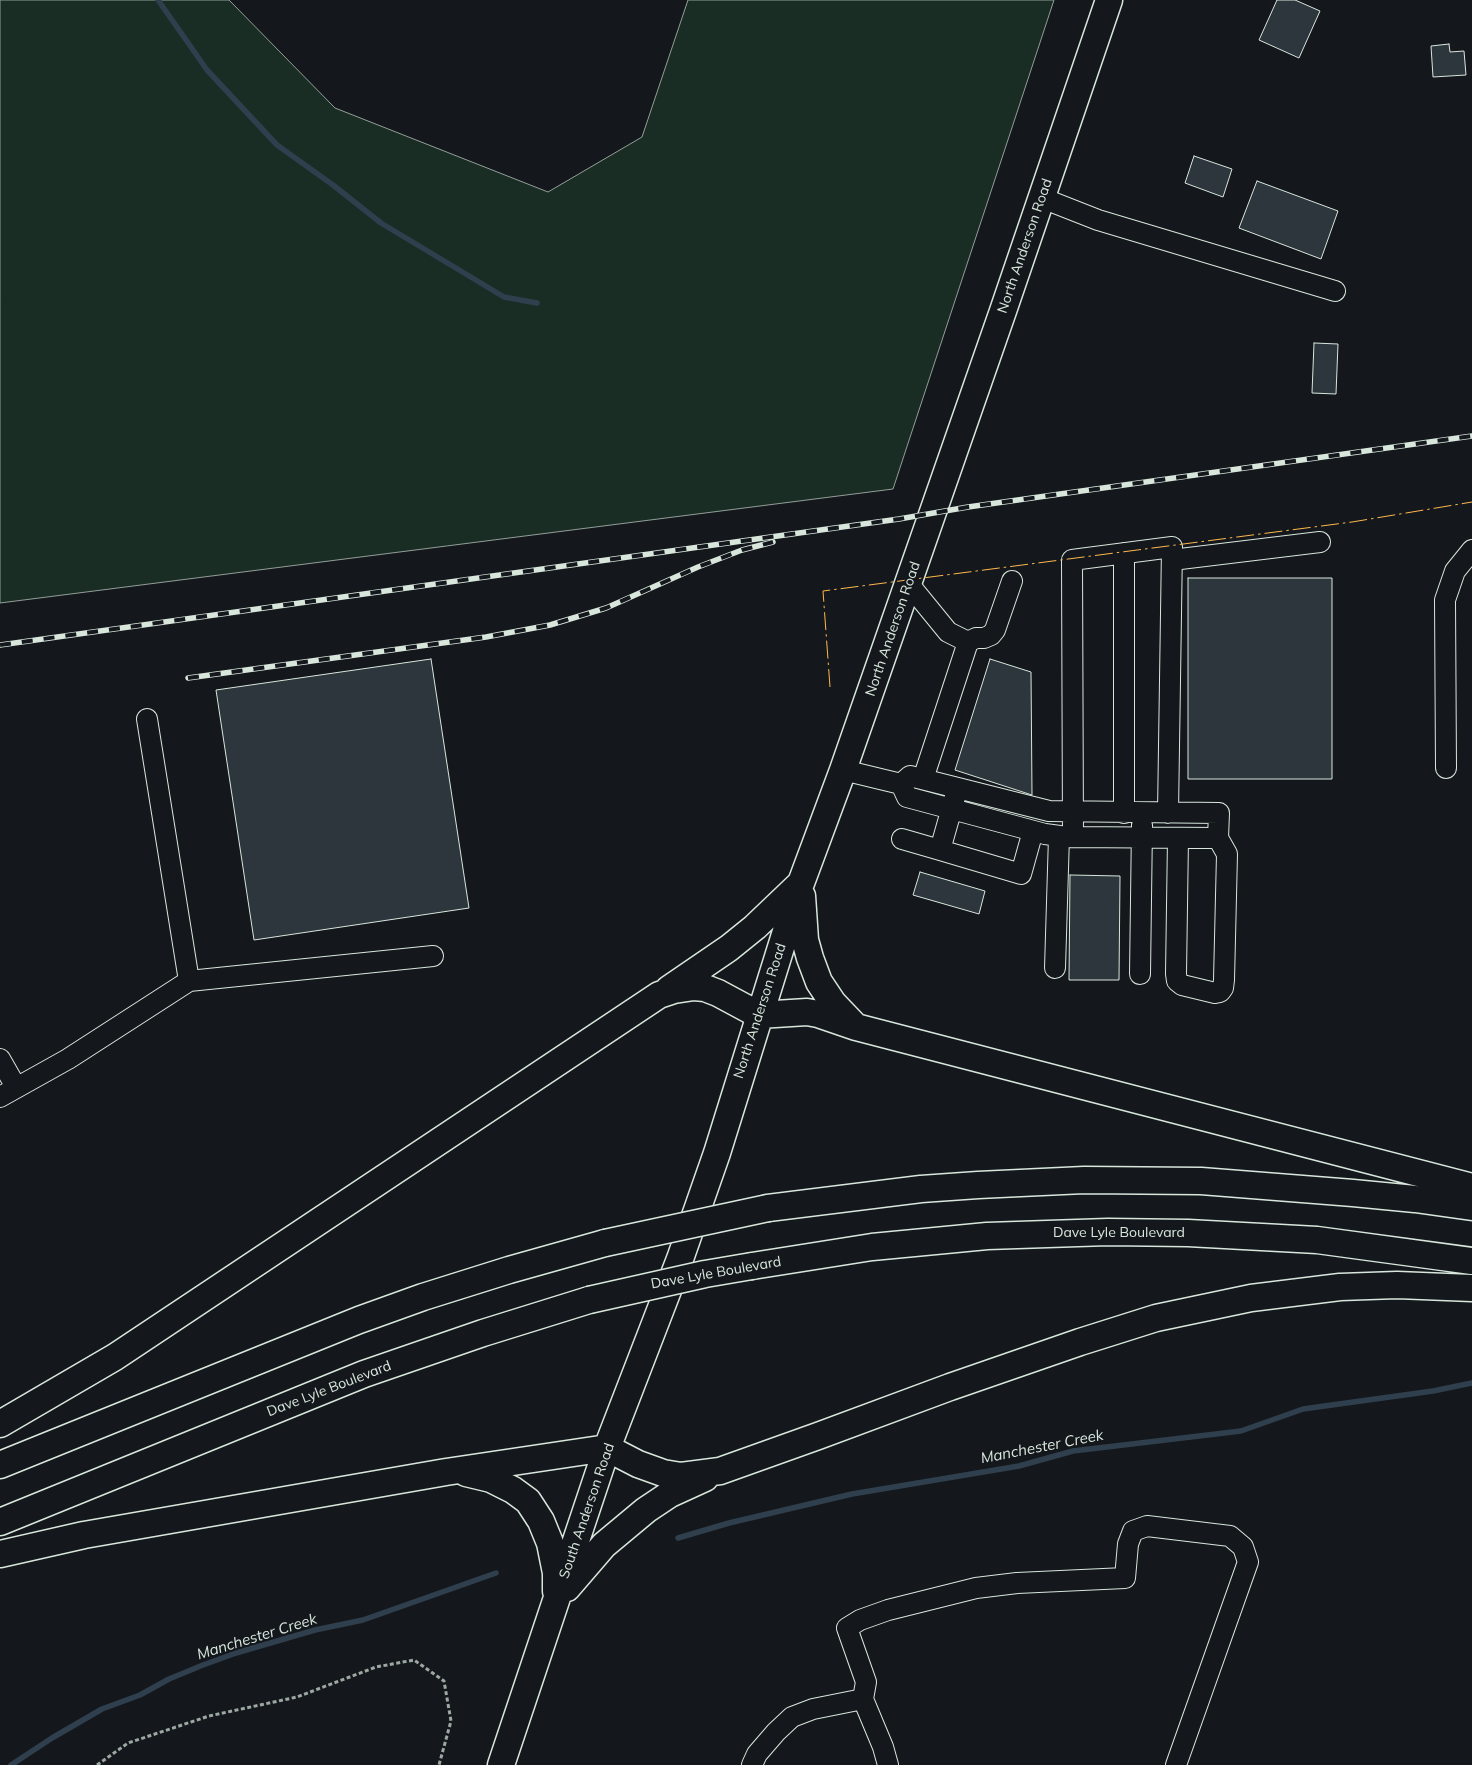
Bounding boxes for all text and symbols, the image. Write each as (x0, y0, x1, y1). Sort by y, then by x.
street label: North Anderson Road (994, 176, 1056, 316)
street label: North Anderson Road (862, 559, 924, 699)
street label: North Anderson Road (730, 941, 790, 1081)
street label: Dave Lyle Boulevard (1053, 1225, 1185, 1241)
street label: Dave Lyle Boulevard (650, 1253, 782, 1293)
street label: Dave Lyle Boulevard (264, 1358, 394, 1420)
water label: Manchester Creek (979, 1426, 1105, 1468)
street label: South Anderson Road (556, 1441, 618, 1581)
water label: Manchester Creek (195, 1610, 319, 1664)

